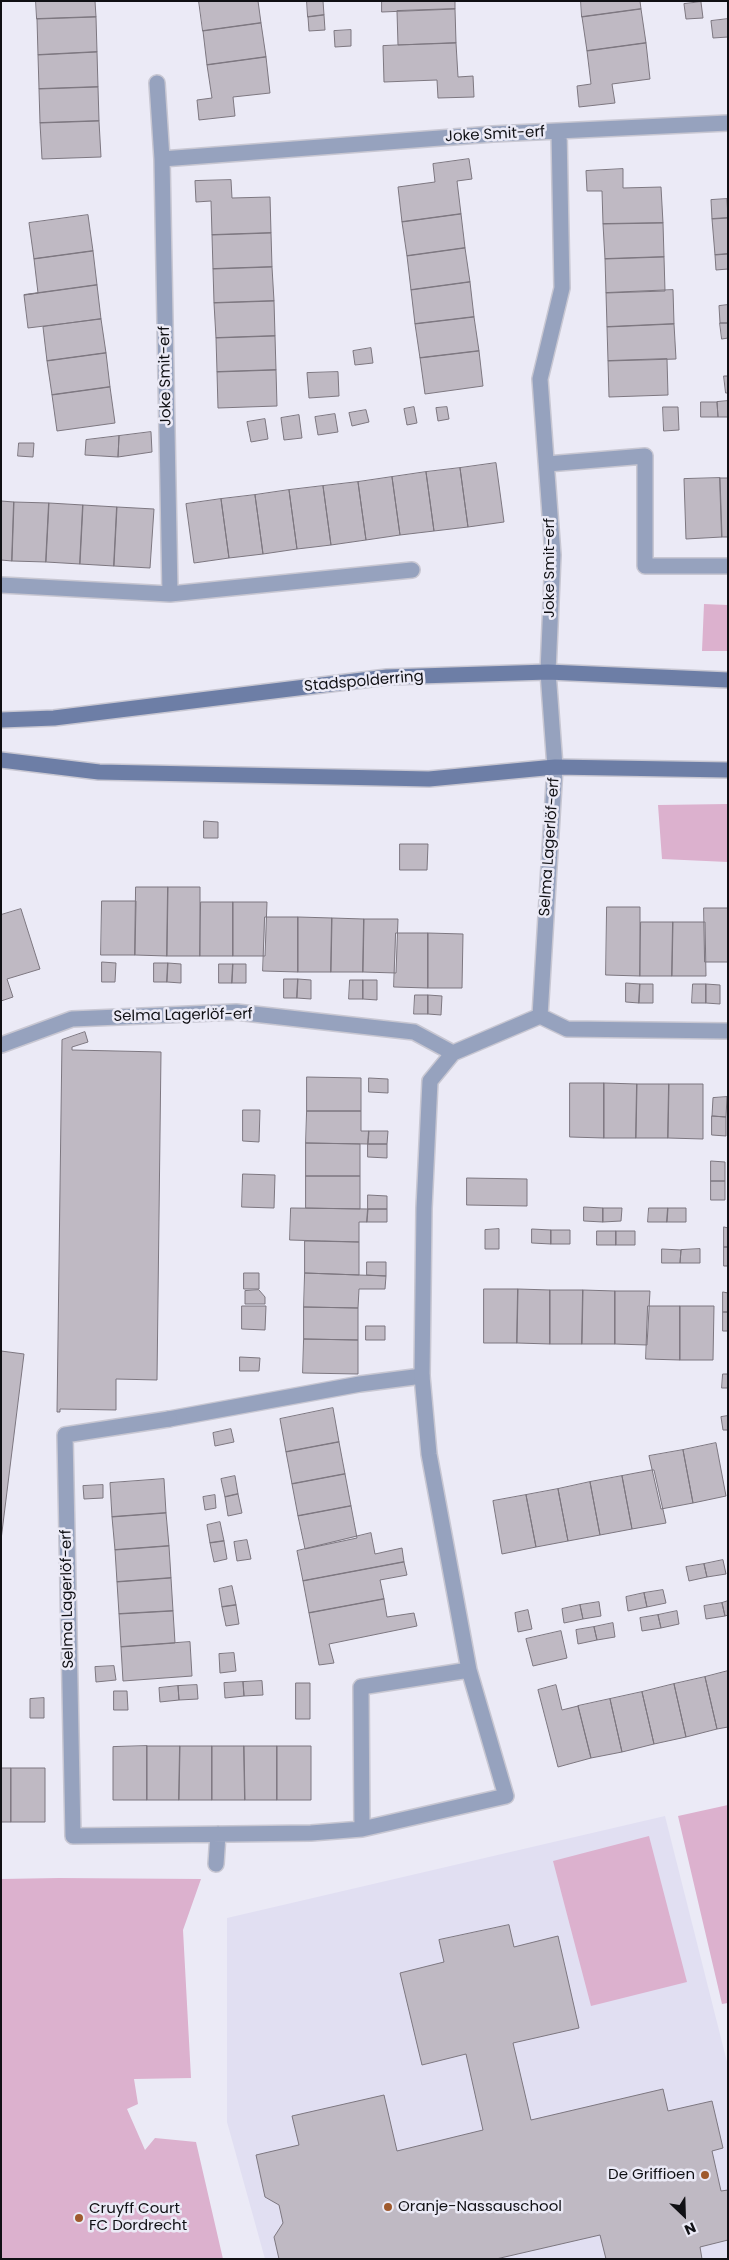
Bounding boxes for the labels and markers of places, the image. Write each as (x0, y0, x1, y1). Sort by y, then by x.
place label: De Griffioen (608, 2166, 695, 2184)
marker: De Griffioen (699, 2169, 711, 2181)
place label: Oranje-Nassauschool (398, 2198, 562, 2216)
place label: Cruyff Court FC Dordrecht (89, 2200, 187, 2235)
marker: Oranje-Nassauschool (382, 2201, 394, 2213)
marker: Cruyff Court FC Dordrecht (73, 2212, 85, 2224)

